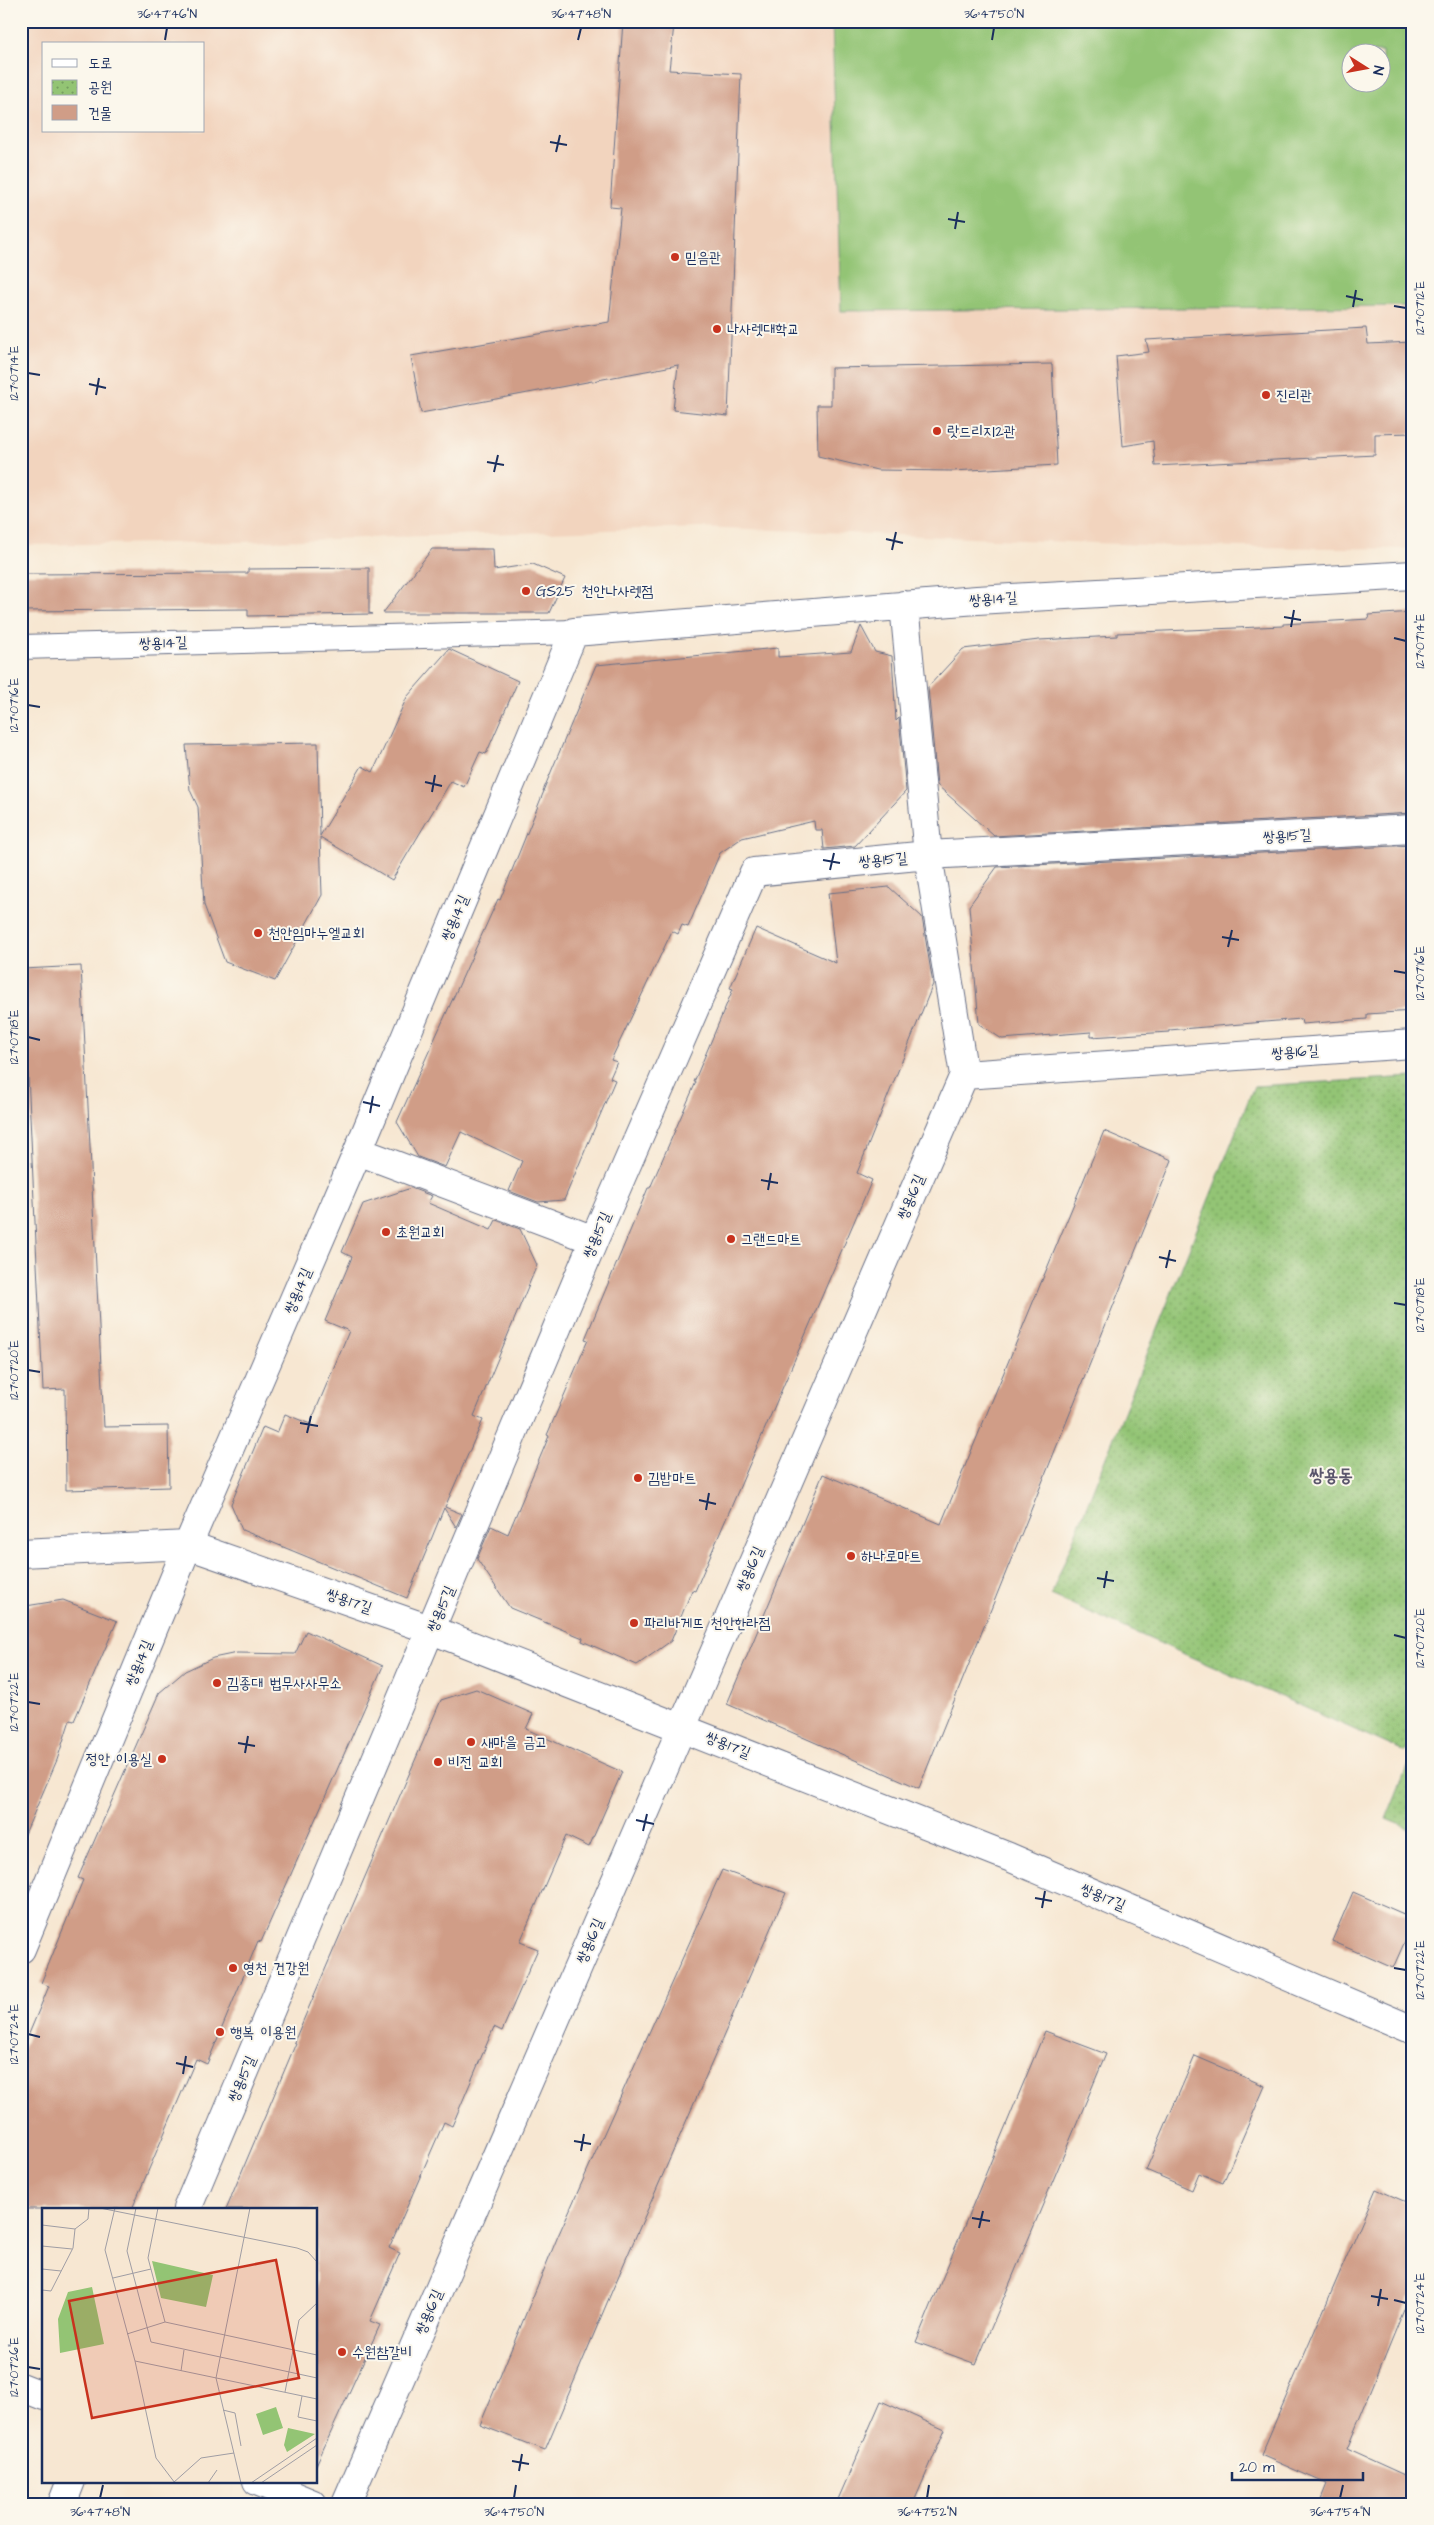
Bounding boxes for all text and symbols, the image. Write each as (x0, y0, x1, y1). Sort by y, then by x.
text: 36°47'46"N (137, 6, 197, 23)
text: 36°47'48"N (551, 6, 612, 23)
text: 36°47'50"N (964, 6, 1025, 23)
legend (42, 42, 205, 132)
north arrow (1342, 42, 1392, 92)
text: 도로 (88, 53, 112, 74)
text: N (1367, 64, 1388, 77)
text: 공원 (88, 77, 112, 98)
text: 건물 (88, 103, 112, 124)
place label: 믿음관 (685, 247, 721, 268)
marker: 믿음관 (669, 251, 681, 263)
text: 127°07'12"E (1412, 281, 1429, 335)
place label: 나사렛대학교 (727, 319, 799, 340)
marker: 나사렛대학교 (711, 323, 723, 335)
text: 127°07'14"E (6, 346, 23, 400)
place label: 진리관 (1276, 385, 1312, 406)
marker: 진리관 (1260, 389, 1272, 401)
place label: 랏드리지2관 (947, 421, 1016, 442)
marker: 랏드리지2관 (931, 425, 943, 437)
place label: GS25 천안나사렛점 (536, 581, 654, 602)
marker: GS25 천안나사렛점 (520, 585, 532, 597)
street label: 쌍용14길 (968, 587, 1018, 611)
text: 127°07'14"E (1412, 614, 1429, 668)
street label: 쌍용14길 (138, 632, 188, 654)
text: 127°07'16"E (6, 678, 23, 732)
street label: 쌍용15길 (1262, 824, 1312, 848)
street label: 쌍용15길 (858, 847, 908, 873)
street label: 쌍용14길 (436, 892, 474, 944)
place label: 천안임마누엘교회 (268, 923, 365, 944)
marker: 천안임마누엘교회 (252, 927, 264, 939)
text: 127°07'16"E (1412, 946, 1429, 1000)
text: 127°07'18"E (6, 1010, 23, 1064)
street label: 쌍용16길 (1271, 1040, 1319, 1064)
street label: 쌍용16길 (892, 1171, 930, 1223)
street label: 쌍용15길 (578, 1208, 616, 1262)
place label: 초원교회 (396, 1222, 444, 1243)
marker: 초원교회 (380, 1226, 392, 1238)
place label: 그랜드마트 (741, 1229, 801, 1250)
marker: 그랜드마트 (725, 1233, 737, 1245)
street label: 쌍용14길 (279, 1265, 317, 1317)
text: 127°07'18"E (1412, 1278, 1429, 1332)
text: 127°07'20"E (6, 1340, 23, 1400)
district label: 쌍용동 (1309, 1463, 1353, 1488)
place label: 김밥마트 (648, 1468, 696, 1489)
marker: 김밥마트 (632, 1472, 644, 1484)
street label: 쌍용16길 (731, 1543, 769, 1595)
place label: 하나로마트 (861, 1546, 921, 1567)
marker: 하나로마트 (845, 1550, 857, 1562)
street label: 쌍용15길 (422, 1582, 460, 1636)
street label: 쌍용17길 (323, 1583, 375, 1619)
text: 127°07'20"E (1412, 1608, 1429, 1668)
place label: 파리바게뜨 천안한라점 (644, 1613, 771, 1634)
marker: 파리바게뜨 천안한라점 (628, 1617, 640, 1629)
street label: 쌍용14길 (120, 1637, 158, 1689)
text: 127°07'22"E (6, 1673, 23, 1732)
place label: 김종대 법무사사무소 (227, 1673, 342, 1694)
marker: 김종대 법무사사무소 (211, 1677, 223, 1689)
street label: 쌍용17길 (702, 1726, 754, 1764)
place label: 새마을 금고 (481, 1732, 547, 1753)
marker: 새마을 금고 (465, 1736, 477, 1748)
place label: 정안 이용실 (86, 1749, 152, 1770)
place label: 비전 교회 (448, 1752, 502, 1773)
marker: 정안 이용실 (156, 1753, 168, 1765)
marker: 비전 교회 (432, 1756, 444, 1768)
street label: 쌍용17길 (1077, 1878, 1129, 1916)
street label: 쌍용16길 (571, 1915, 609, 1967)
text: 127°07'22"E (1412, 1941, 1429, 2000)
place label: 영천 건강원 (243, 1958, 309, 1979)
marker: 영천 건강원 (227, 1962, 239, 1974)
text: 127°07'24"E (6, 2004, 23, 2064)
place label: 행복 이용원 (230, 2022, 296, 2043)
marker: 행복 이용원 (214, 2026, 226, 2038)
street label: 쌍용15길 (223, 2052, 261, 2106)
inset map (42, 2208, 318, 2482)
text: 127°07'24"E (1412, 2273, 1429, 2333)
street label: 쌍용16길 (410, 2286, 448, 2338)
text: 127°07'26"E (6, 2337, 23, 2397)
place label: 수원참갈비 (352, 2342, 412, 2363)
marker: 수원참갈비 (336, 2346, 348, 2358)
scale bar (1232, 2450, 1363, 2482)
text: 20 m (1239, 2457, 1275, 2478)
text: 36°47'48"N (70, 2504, 131, 2521)
text: 36°47'50"N (484, 2504, 545, 2521)
text: 36°47'52"N (897, 2504, 957, 2521)
text: 36°47'54"N (1310, 2504, 1371, 2521)

